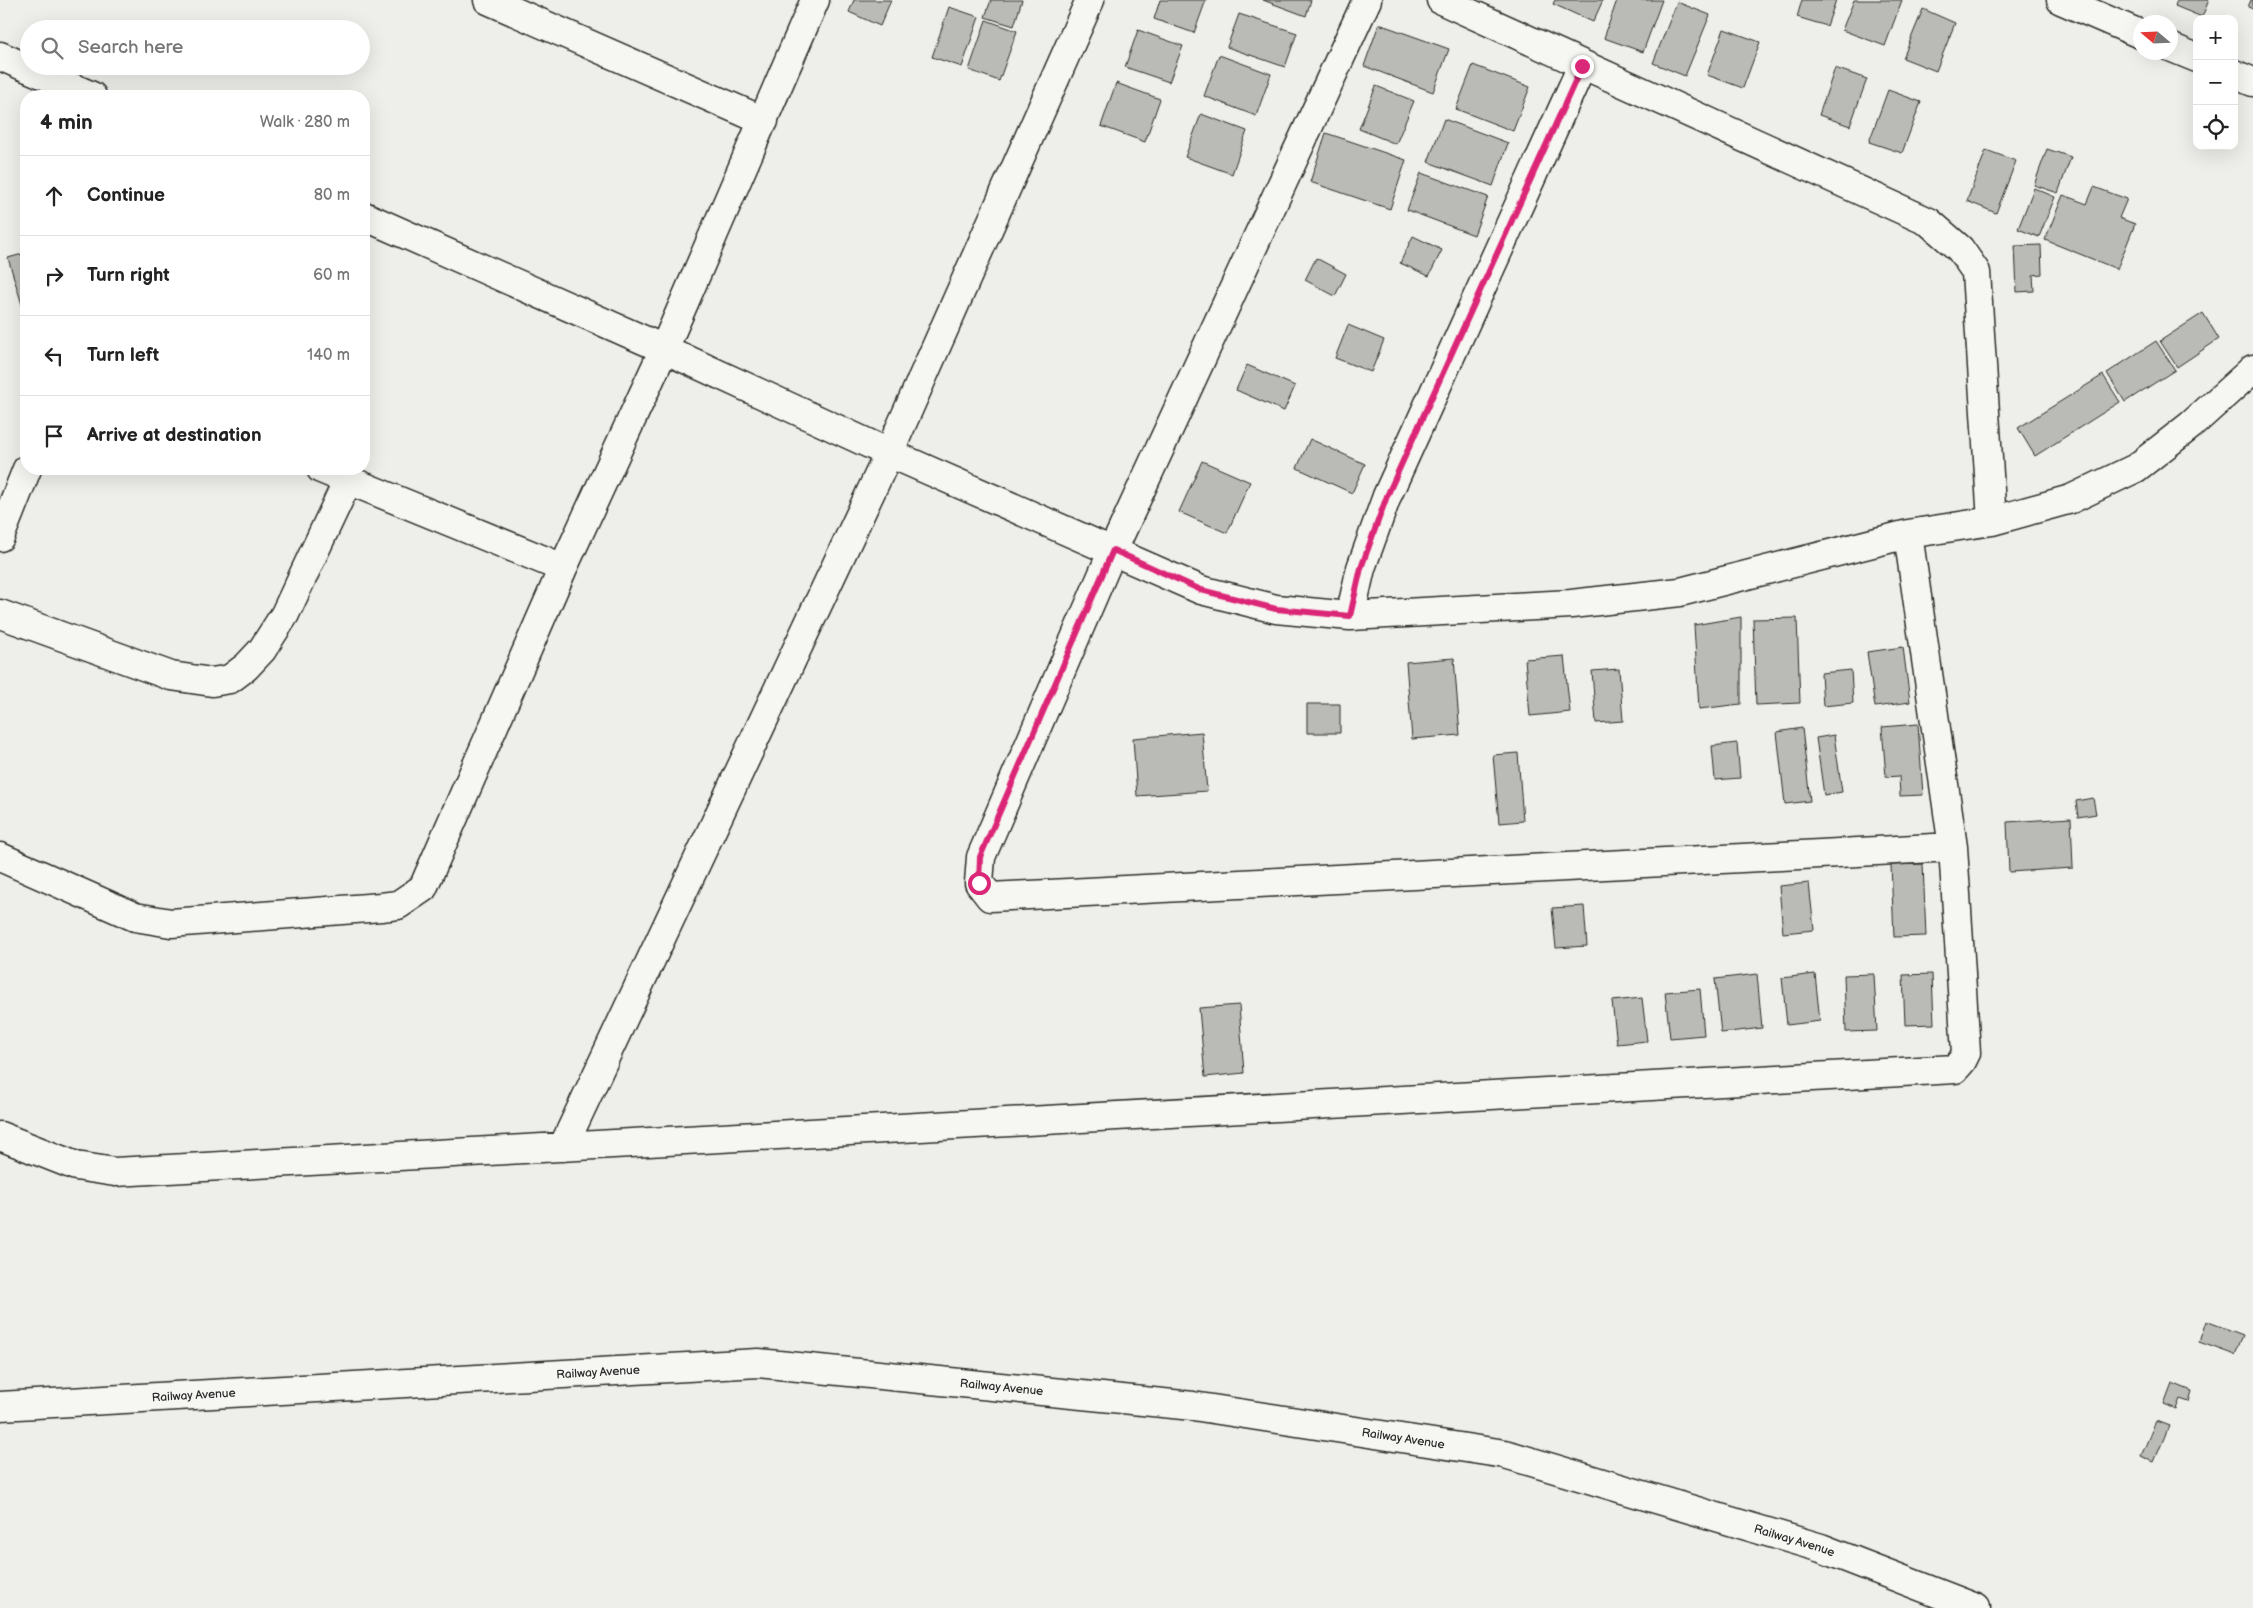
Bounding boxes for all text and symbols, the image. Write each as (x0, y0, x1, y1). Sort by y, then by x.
north arrow (2133, 15, 2178, 60)
map controls (2193, 15, 2238, 150)
button: + (2193, 15, 2238, 60)
search box (20, 20, 370, 75)
icon: search (38, 34, 66, 62)
text: Search here (78, 36, 183, 59)
route end (1571, 55, 1594, 78)
button: − (2193, 60, 2238, 105)
button: locate (2193, 105, 2238, 150)
text: 4 min (40, 110, 93, 135)
text: Walk · 280 m (260, 113, 350, 132)
icon: ahead (40, 182, 68, 210)
text: Continue (87, 184, 165, 207)
text: 80 m (314, 186, 350, 205)
icon: right (40, 262, 68, 290)
text: Turn right (87, 264, 170, 287)
text: 60 m (313, 266, 350, 285)
icon: left (40, 342, 68, 370)
text: Turn left (87, 344, 159, 367)
text: 140 m (307, 346, 350, 365)
icon: arrive (40, 422, 68, 450)
text: Arrive at destination (87, 424, 262, 447)
route start (968, 872, 991, 895)
street label: Railway Avenue (556, 1363, 640, 1382)
street label: Railway Avenue (959, 1376, 1044, 1399)
street label: Railway Avenue (151, 1386, 236, 1405)
street label: Railway Avenue (1361, 1425, 1446, 1453)
street label: Railway Avenue (1752, 1521, 1837, 1561)

